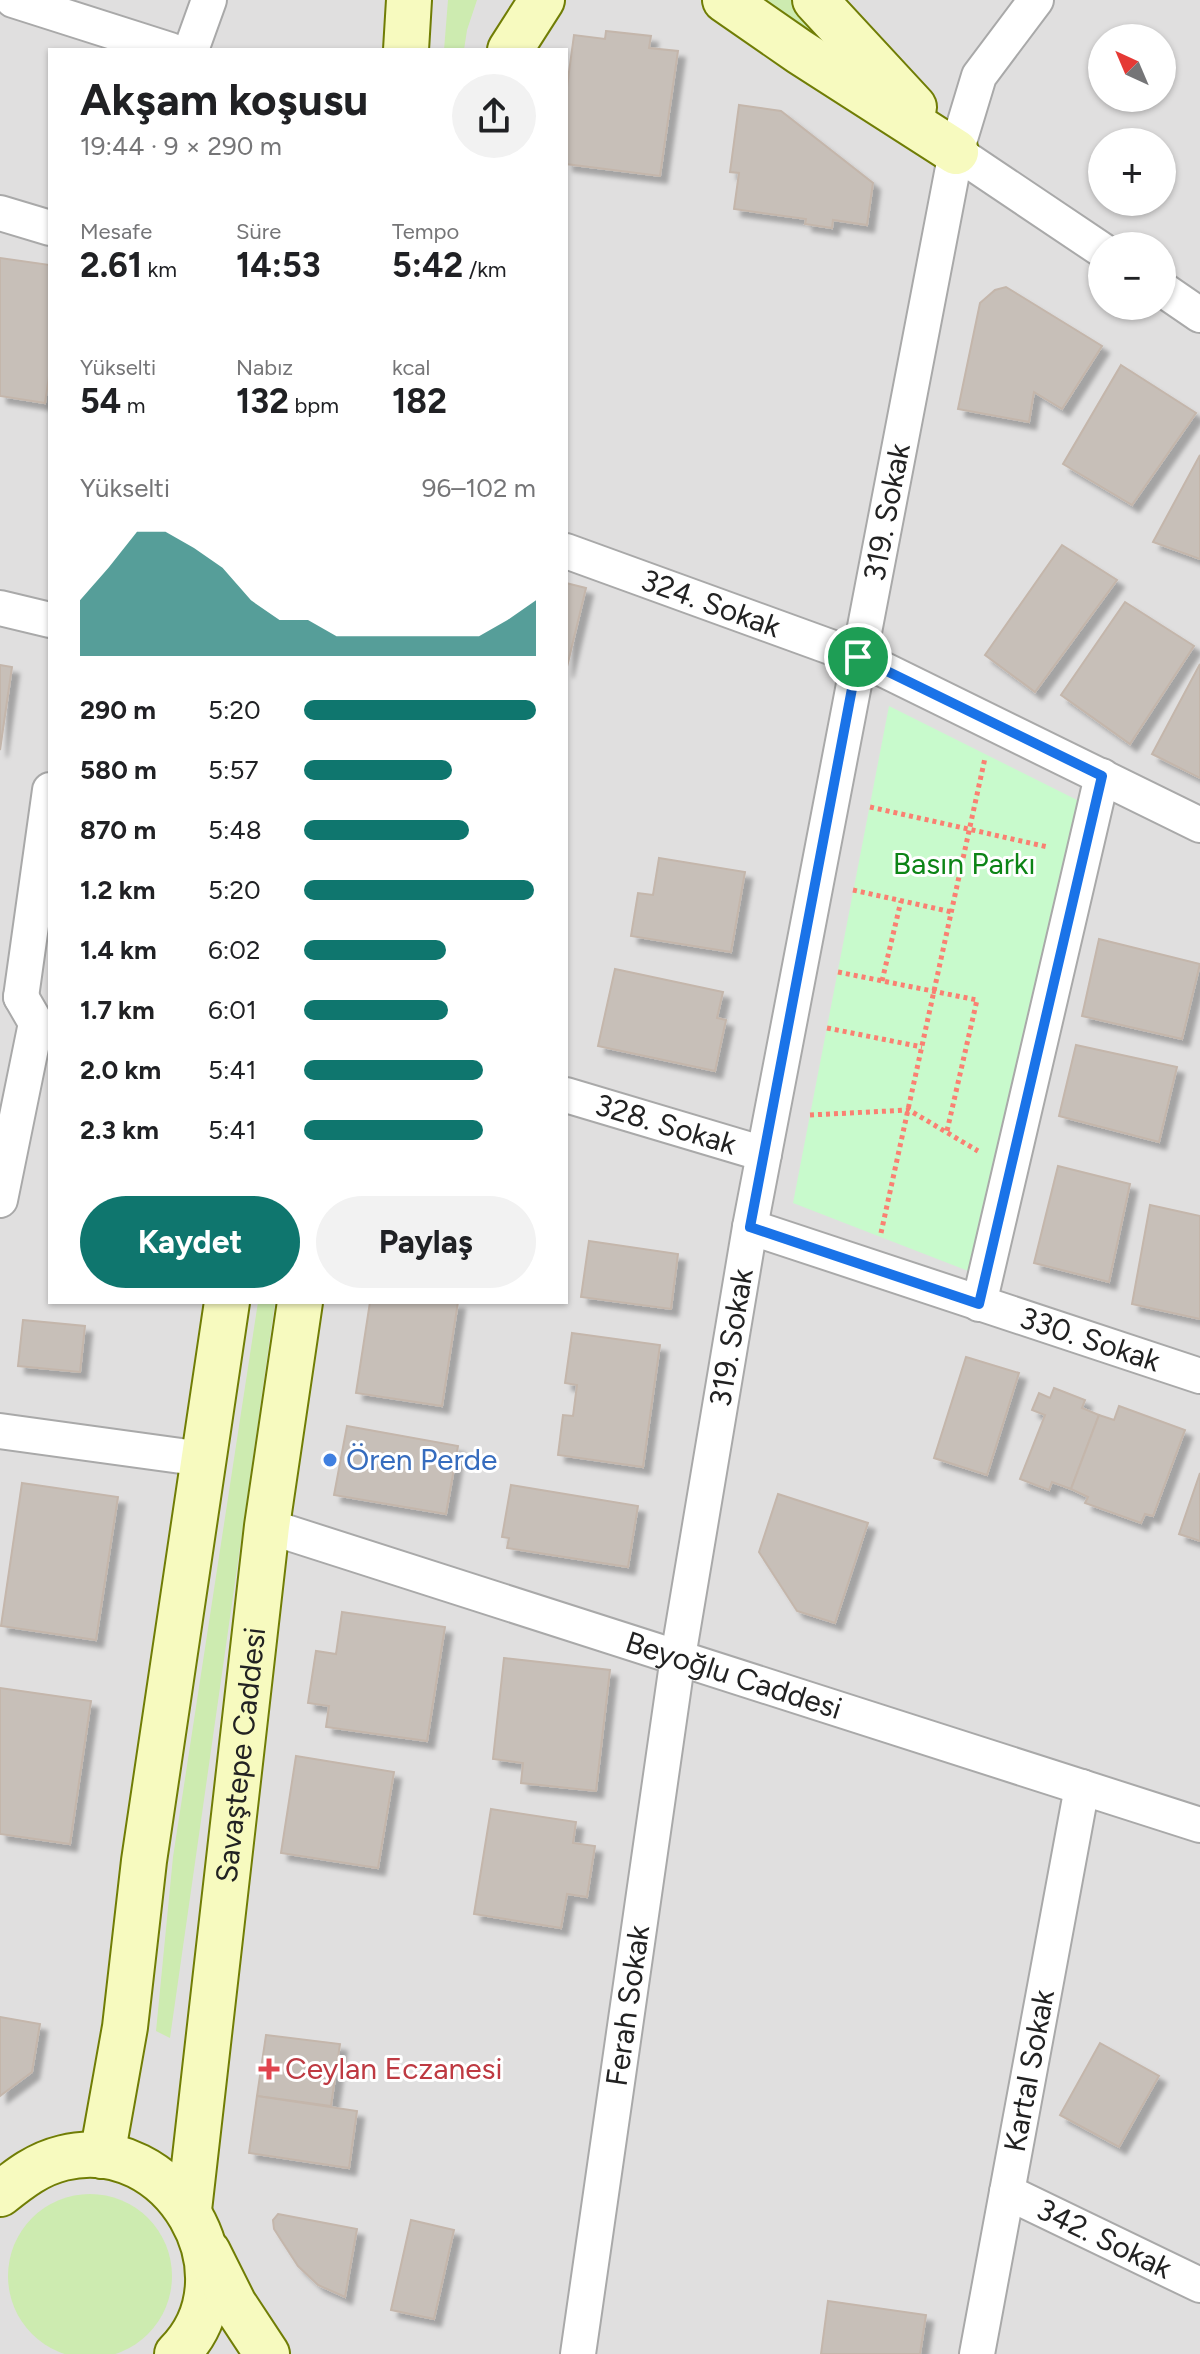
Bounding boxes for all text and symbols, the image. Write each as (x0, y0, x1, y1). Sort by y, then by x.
north arrow (1088, 24, 1176, 112)
map controls (1088, 24, 1176, 320)
text: Akşam koşusu (80, 73, 368, 126)
button: share (452, 74, 536, 158)
button: + (1088, 128, 1176, 216)
text: 19:44 · 9 × 290 m (80, 130, 282, 162)
text: Mesafe (80, 218, 152, 245)
text: Süre (236, 218, 281, 245)
text: Tempo (392, 218, 459, 245)
button: − (1088, 232, 1176, 320)
text: 2.61 (80, 245, 142, 286)
text: 14:53 (236, 245, 321, 286)
text: 5:42 (392, 245, 463, 286)
text: km (142, 256, 177, 283)
text: /km (463, 256, 507, 283)
text: Yükselti (80, 354, 156, 381)
text: Nabız (236, 354, 293, 381)
text: kcal (392, 354, 430, 381)
text: 54 (80, 381, 121, 422)
text: 132 (236, 381, 289, 422)
text: 182 (392, 381, 447, 422)
text: m (121, 392, 145, 419)
text: bpm (289, 392, 339, 419)
street label: 319. Sokak (855, 440, 918, 584)
text: Yükselti (80, 472, 170, 504)
text: 96–102 m (422, 472, 536, 504)
street label: 324. Sokak (636, 561, 786, 645)
pin (824, 623, 892, 691)
icon: arrive (836, 635, 880, 679)
text: 290 m (80, 694, 156, 726)
text: 5:20 (208, 694, 261, 726)
text: 580 m (80, 754, 157, 786)
text: 5:57 (208, 754, 258, 786)
text: 870 m (80, 814, 156, 846)
text: 5:48 (208, 814, 262, 846)
park label: Basın Parkı (893, 845, 1035, 882)
text: 1.2 km (80, 874, 155, 906)
text: 5:20 (208, 874, 261, 906)
text: 1.4 km (80, 934, 157, 966)
text: 6:02 (208, 934, 261, 966)
text: 1.7 km (80, 994, 155, 1026)
text: 6:01 (208, 994, 257, 1026)
text: 2.0 km (80, 1054, 161, 1086)
text: 5:41 (208, 1054, 256, 1086)
street label: 328. Sokak (591, 1086, 741, 1163)
text: 2.3 km (80, 1114, 159, 1146)
text: 5:41 (208, 1114, 256, 1146)
button: Kaydet (80, 1196, 300, 1288)
button: Paylaş (316, 1196, 536, 1288)
street label: 319. Sokak (701, 1265, 761, 1409)
street label: 330. Sokak (1015, 1299, 1165, 1380)
place label: Ören Perde (346, 1441, 498, 1478)
marker: Ören Perde (321, 1451, 339, 1469)
street label: Beyoğlu Caddesi (621, 1623, 847, 1727)
street label: Savaştepe Caddesi (207, 1625, 273, 1885)
street label: Ferah Sokak (598, 1922, 657, 2088)
street label: Kartal Sokak (996, 1986, 1062, 2155)
place label: Ceylan Eczanesi (285, 2050, 503, 2087)
marker: Ceylan Eczanesi (260, 2060, 278, 2078)
street label: 342. Sokak (1031, 2190, 1178, 2287)

